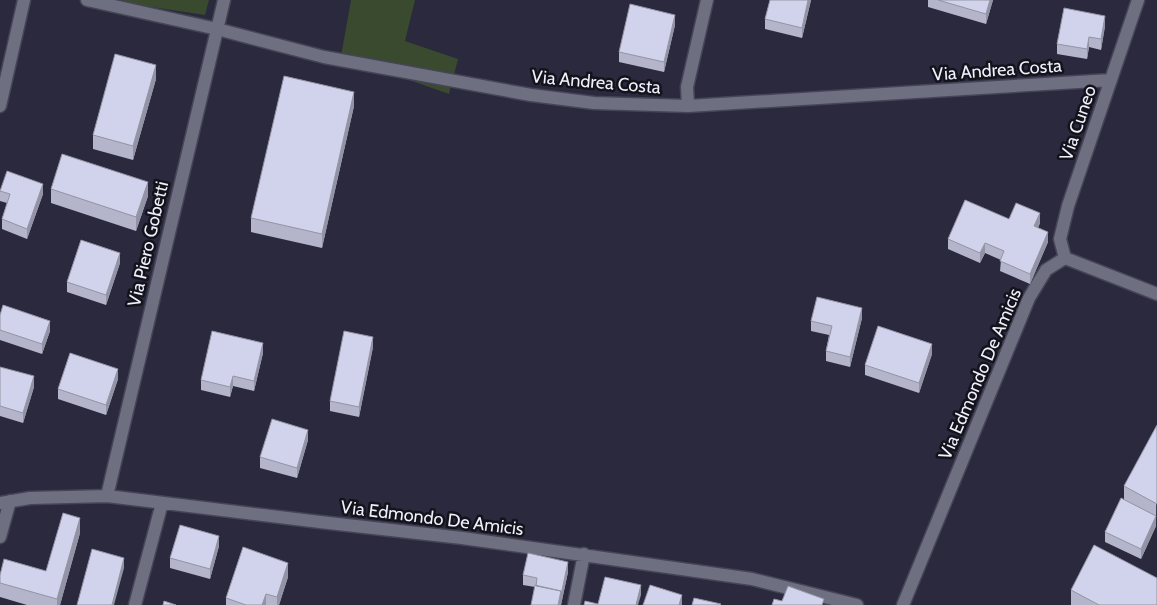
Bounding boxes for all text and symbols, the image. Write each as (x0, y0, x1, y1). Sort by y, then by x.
street label: Via Andrea Costa (932, 54, 1063, 85)
street label: Via Andrea Costa (530, 65, 662, 99)
street label: Via Cuneo (1055, 83, 1101, 163)
street label: Via Piero Gobetti (123, 179, 173, 309)
street label: Via Edmondo De Amicis (934, 285, 1026, 463)
street label: Via Edmondo De Amicis (339, 496, 525, 540)

